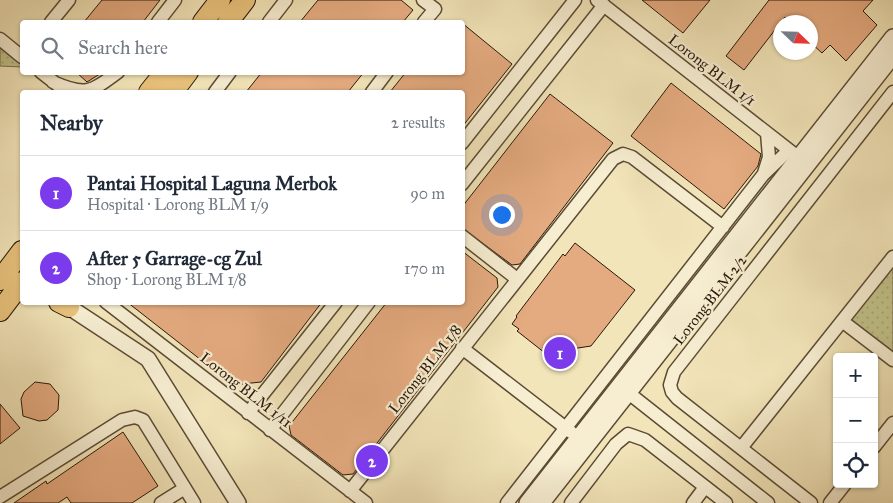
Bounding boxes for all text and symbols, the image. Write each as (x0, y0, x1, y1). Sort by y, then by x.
north arrow (773, 15, 818, 60)
search box (20, 20, 465, 75)
street label: Lorong BLM 1/1 (665, 30, 759, 110)
icon: search (38, 34, 66, 62)
text: Search here (78, 36, 168, 59)
text: Nearby (40, 110, 103, 136)
text: 2 results (391, 113, 445, 132)
text: Pantai Hospital Laguna Merbok (87, 172, 337, 195)
text: 1 (53, 184, 59, 203)
text: 90 m (410, 184, 445, 203)
text: Hospital · Lorong BLM 1/9 (87, 195, 269, 214)
your location (489, 202, 515, 228)
text: After 5 Garrage-cg Zul (87, 247, 262, 270)
street label: Lorong BLM 2/2 (669, 251, 751, 348)
text: 2 (52, 259, 60, 278)
text: 170 m (404, 259, 445, 278)
text: Shop · Lorong BLM 1/8 (87, 270, 247, 289)
street label: Lorong BLM 1/8 (385, 321, 465, 417)
pin: 1 (544, 334, 576, 372)
street label: Lorong BLM 1/11 (196, 349, 296, 432)
map controls (833, 353, 878, 488)
button: + (833, 353, 878, 398)
button: − (833, 398, 878, 443)
pin: 2 (356, 442, 388, 480)
button: locate (833, 443, 878, 488)

